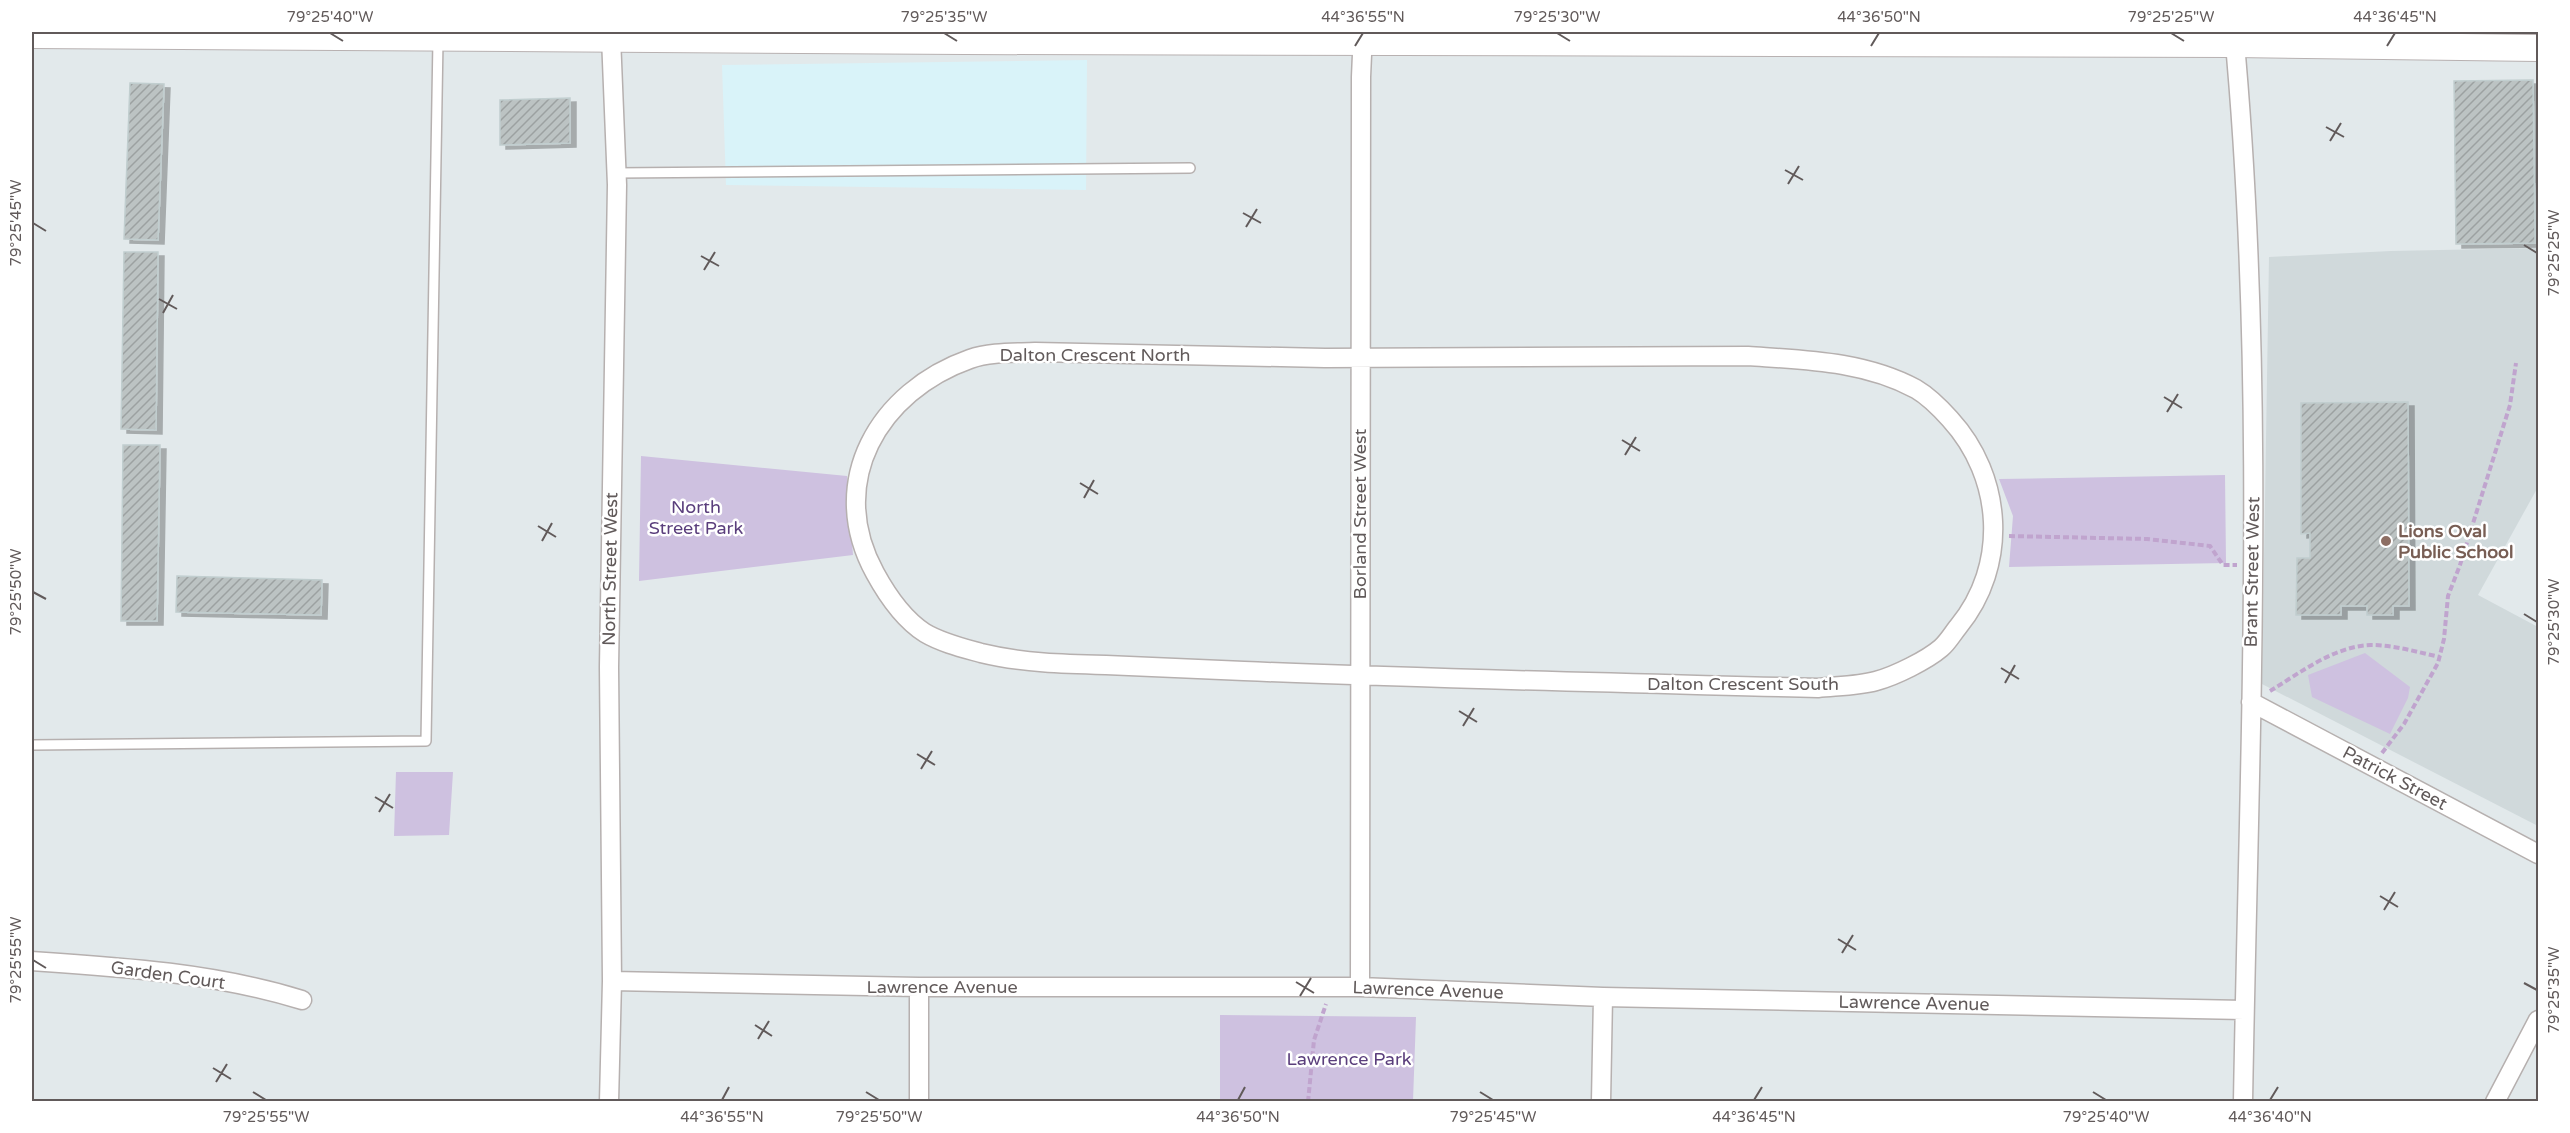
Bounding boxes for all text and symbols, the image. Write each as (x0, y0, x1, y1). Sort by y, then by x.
text: 79°25'40"W (287, 8, 373, 26)
text: 79°25'35"W (901, 8, 987, 26)
text: 44°36'55"N (1321, 8, 1405, 26)
text: 79°25'30"W (1514, 8, 1600, 26)
text: 44°36'50"N (1837, 8, 1921, 26)
text: 79°25'25"W (2128, 8, 2214, 26)
text: 44°36'45"N (2353, 8, 2437, 26)
text: 79°25'45"W (7, 180, 25, 266)
text: 79°25'25"W (2545, 210, 2563, 296)
street label: Dalton Crescent North (1000, 344, 1191, 366)
street label: Borland Street West (1349, 428, 1371, 599)
street label: North Street West (598, 492, 622, 646)
park label: North Street Park (649, 496, 743, 539)
street label: Brant Street West (2240, 496, 2264, 648)
place label: Lions Oval Public School (2398, 520, 2514, 563)
marker: Lions Oval Public School (2379, 534, 2393, 548)
text: 79°25'50"W (7, 549, 25, 635)
text: 79°25'30"W (2545, 579, 2563, 665)
street label: Dalton Crescent South (1647, 673, 1839, 695)
street label: Patrick Street (2339, 741, 2451, 815)
text: 79°25'55"W (7, 917, 25, 1003)
text: 79°25'35"W (2545, 947, 2563, 1033)
street label: Garden Court (109, 956, 227, 994)
street label: Lawrence Avenue (866, 976, 1018, 998)
street label: Lawrence Avenue (1352, 976, 1504, 1004)
street label: Lawrence Avenue (1838, 991, 1990, 1015)
park label: Lawrence Park (1286, 1048, 1412, 1070)
text: 79°25'55"W (223, 1108, 309, 1126)
text: 44°36'55"N (680, 1108, 764, 1126)
text: 79°25'50"W (836, 1108, 922, 1126)
text: 44°36'50"N (1196, 1108, 1280, 1126)
text: 79°25'45"W (1450, 1108, 1536, 1126)
text: 44°36'45"N (1712, 1108, 1796, 1126)
text: 79°25'40"W (2063, 1108, 2149, 1126)
text: 44°36'40"N (2228, 1108, 2312, 1126)

